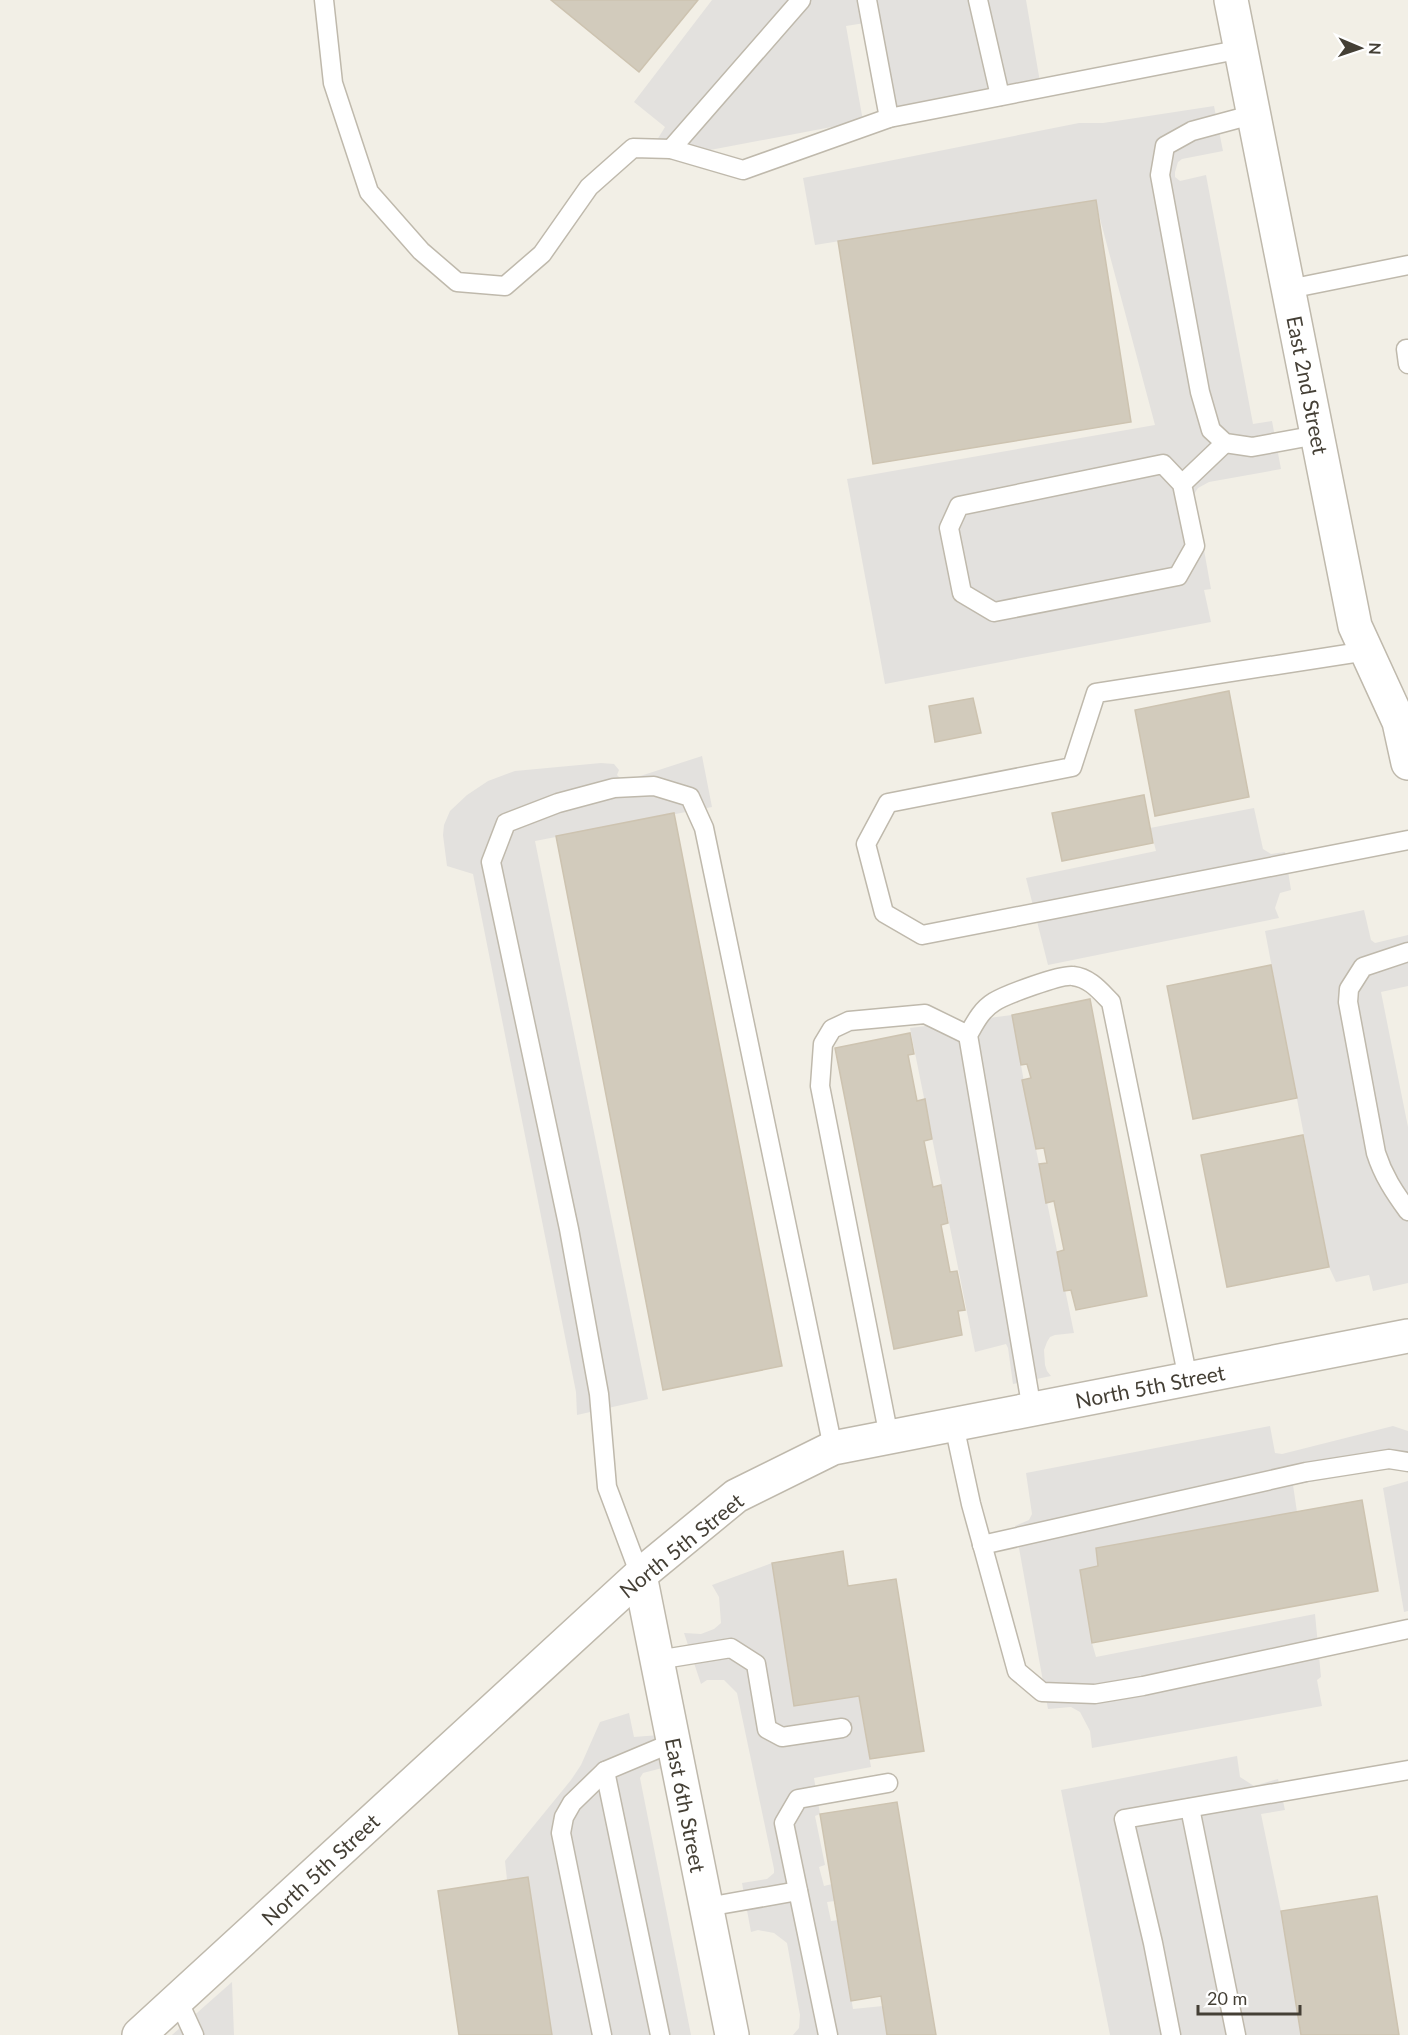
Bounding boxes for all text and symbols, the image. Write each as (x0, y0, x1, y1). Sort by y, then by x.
north arrow (1330, 18, 1390, 78)
text: N (1366, 42, 1385, 55)
street label: East 2nd Street (1282, 314, 1334, 457)
street label: North 5th Street (1073, 1359, 1227, 1413)
street label: North 5th Street (614, 1487, 748, 1603)
street label: East 6th Street (661, 1736, 711, 1875)
street label: North 5th Street (256, 1808, 384, 1930)
scale bar (1198, 1978, 1300, 2016)
text: 20 m (1207, 1987, 1247, 2009)

